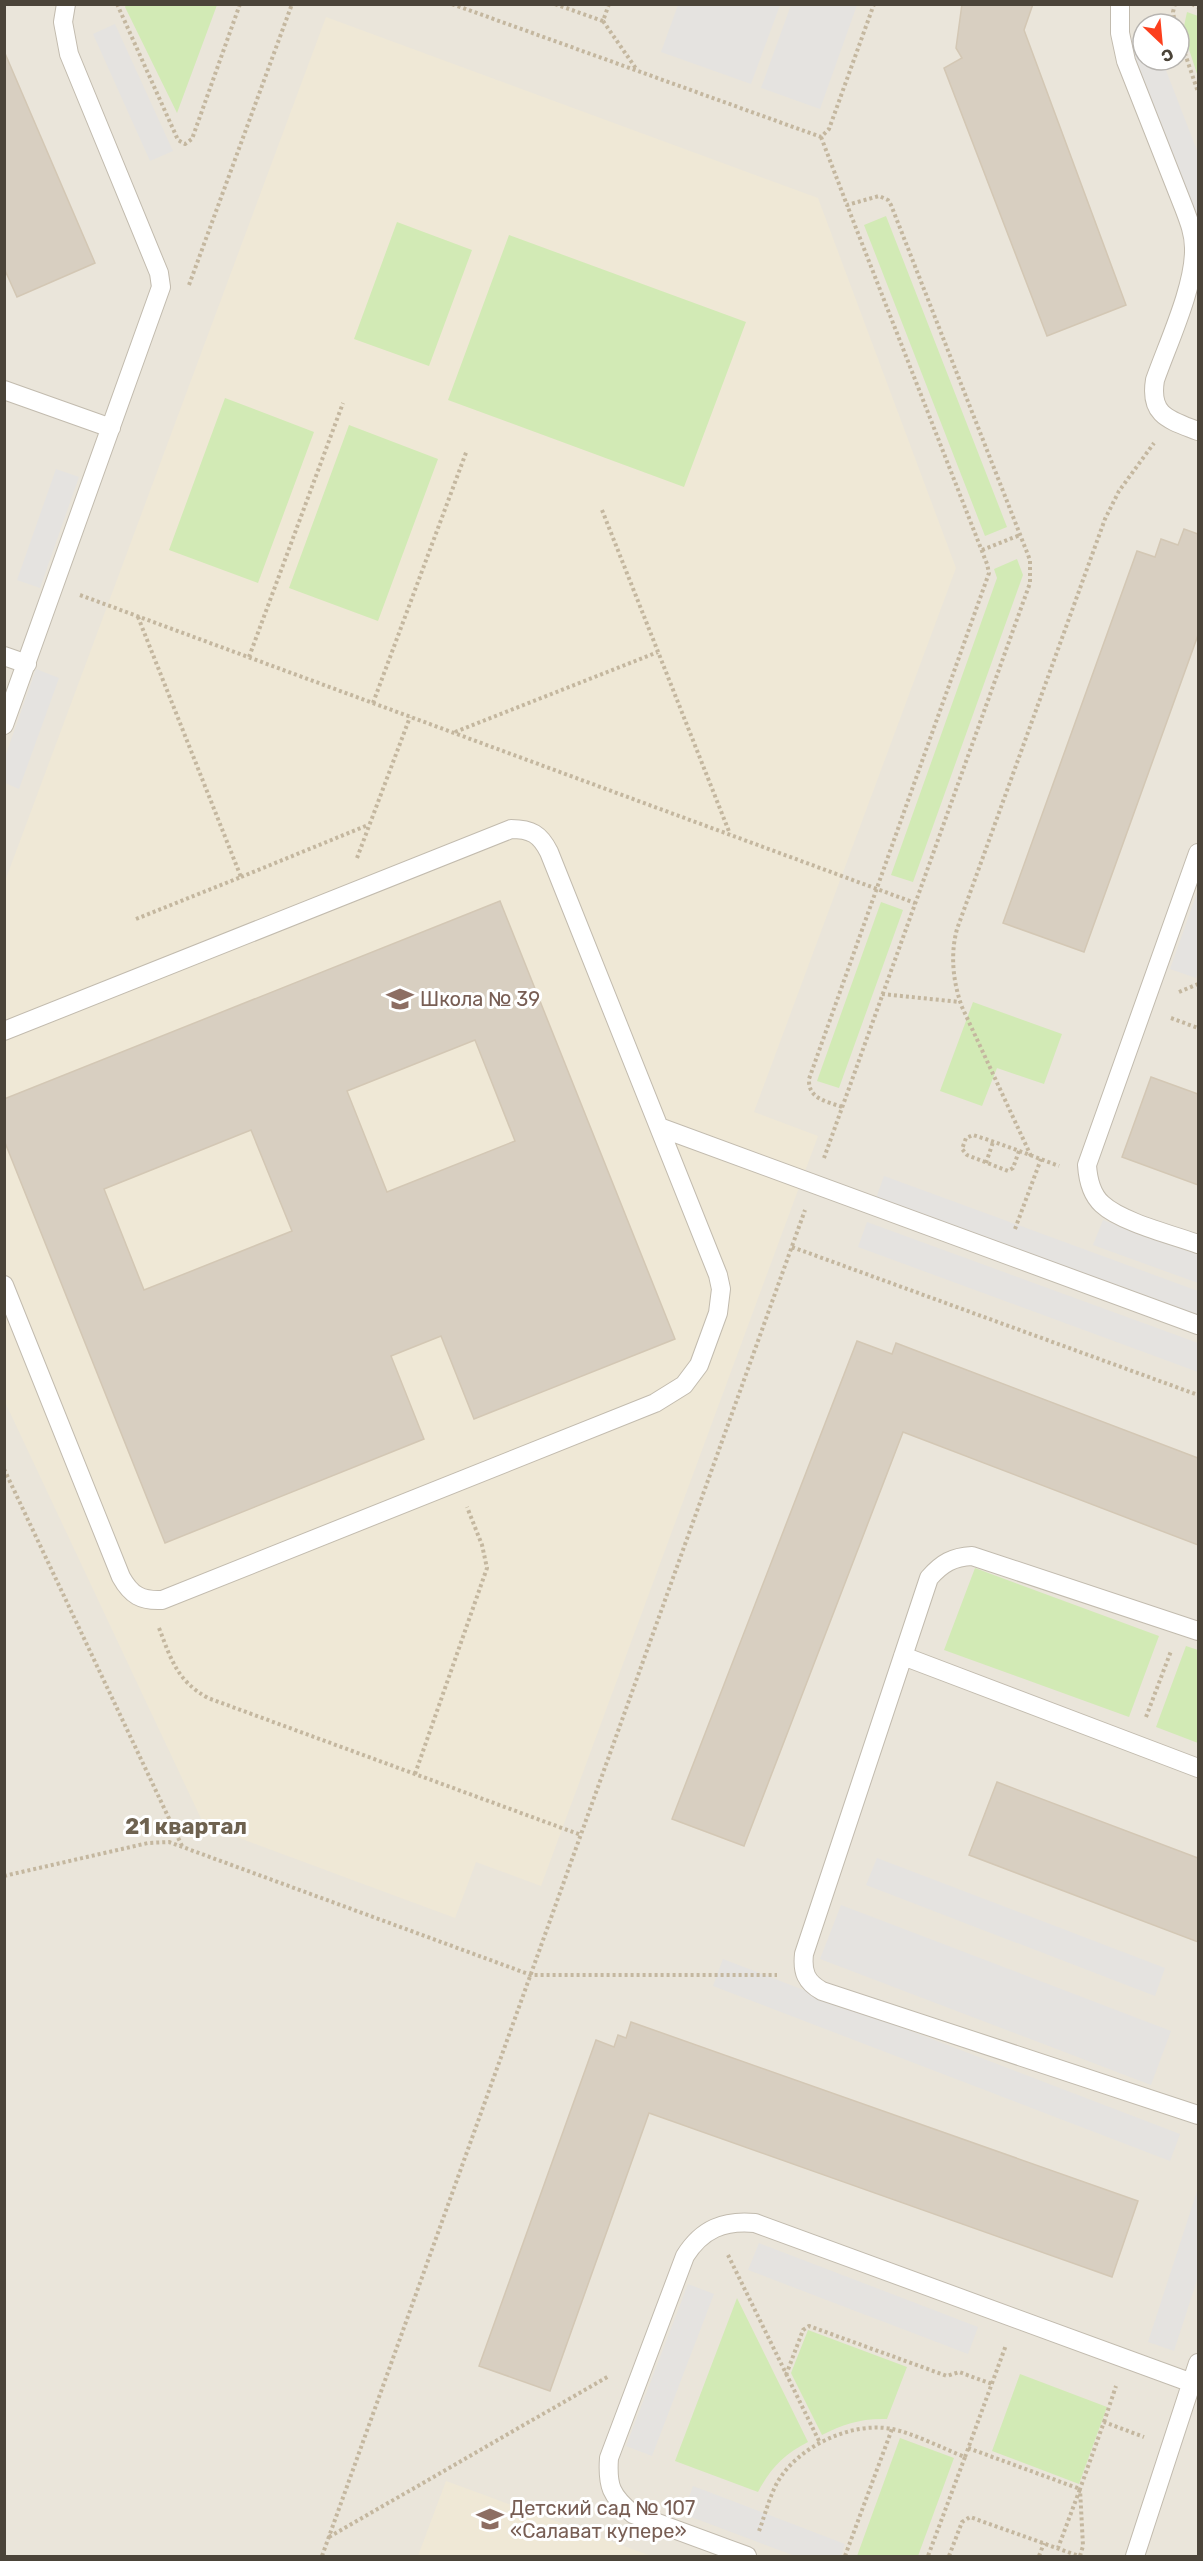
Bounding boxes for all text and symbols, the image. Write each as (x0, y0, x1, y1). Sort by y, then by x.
north arrow (1131, 12, 1191, 72)
text: С (1158, 44, 1177, 66)
school or university icon: Школа № 39 (385, 984, 415, 1014)
place label: Школа № 39 (420, 987, 540, 1011)
district label: 21 квартал (125, 1813, 247, 1840)
place label: Детский сад № 107 «Салават купере» (510, 2496, 695, 2543)
school or university icon: Детский сад № 107 «Салават купере» (475, 2504, 505, 2534)

